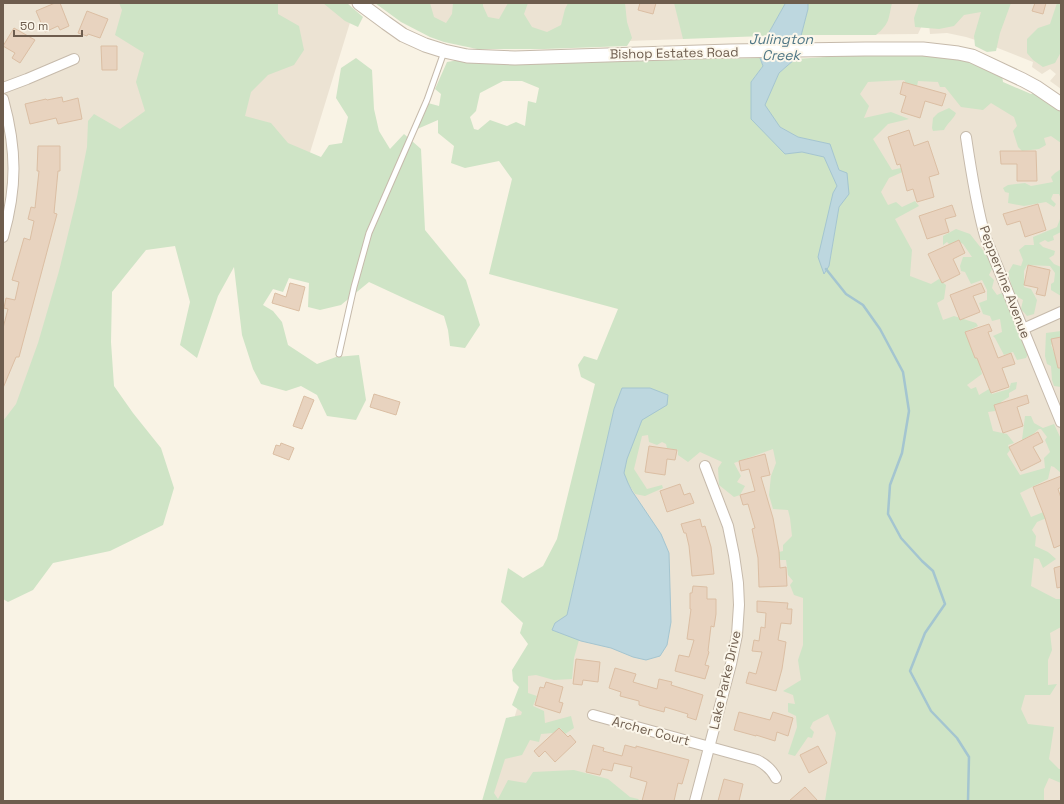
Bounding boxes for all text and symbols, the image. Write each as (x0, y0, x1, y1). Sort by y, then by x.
scale bar (14, 12, 82, 38)
text: 50 m (20, 18, 48, 34)
water label: Julington Creek (749, 30, 814, 64)
street label: Bishop Estates Road (609, 43, 739, 63)
street label: Peppervine Avenue (976, 223, 1034, 341)
street label: Lake Parke Drive (705, 629, 745, 731)
street label: Archer Court (610, 712, 692, 750)

